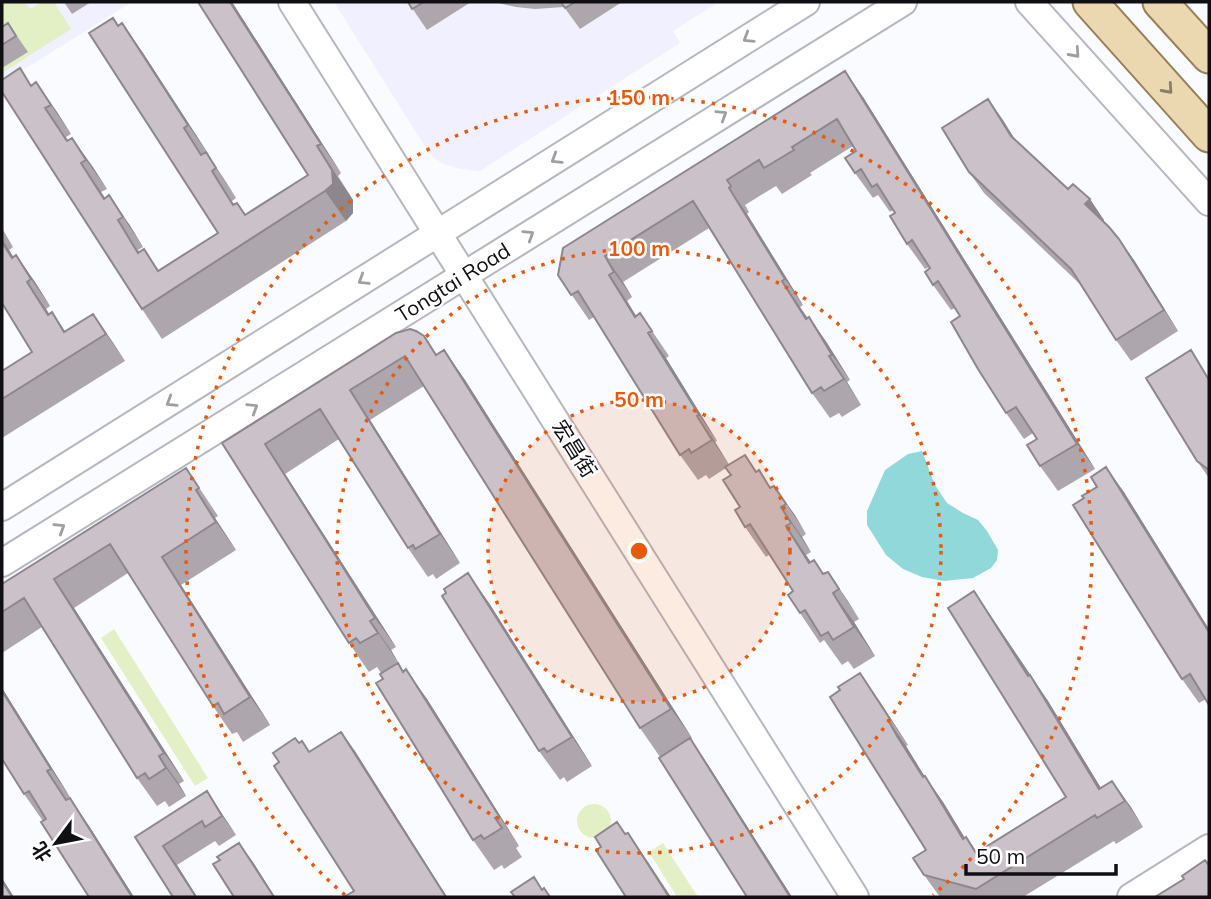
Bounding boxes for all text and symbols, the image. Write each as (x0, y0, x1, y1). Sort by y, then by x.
one-way arrow (743, 29, 756, 42)
one-way arrow (1067, 44, 1079, 57)
one-way arrow (1160, 81, 1172, 94)
text: 150 m (608, 84, 670, 110)
one-way arrow (715, 110, 728, 123)
one-way arrow (550, 151, 563, 164)
one-way arrow (522, 231, 535, 244)
text: 100 m (608, 235, 670, 261)
street label: Tongtai Road (390, 237, 514, 328)
one-way arrow (358, 272, 371, 285)
text: 50 m (614, 386, 664, 412)
one-way arrow (166, 394, 179, 407)
one-way arrow (246, 403, 259, 416)
street label: 宏昌街 (547, 415, 603, 482)
one-way arrow (52, 523, 65, 536)
centre of rings (627, 539, 651, 563)
north arrow (21, 808, 91, 878)
scale bar (966, 832, 1116, 876)
text: 北 (26, 838, 57, 866)
text: 50 m (976, 843, 1025, 869)

